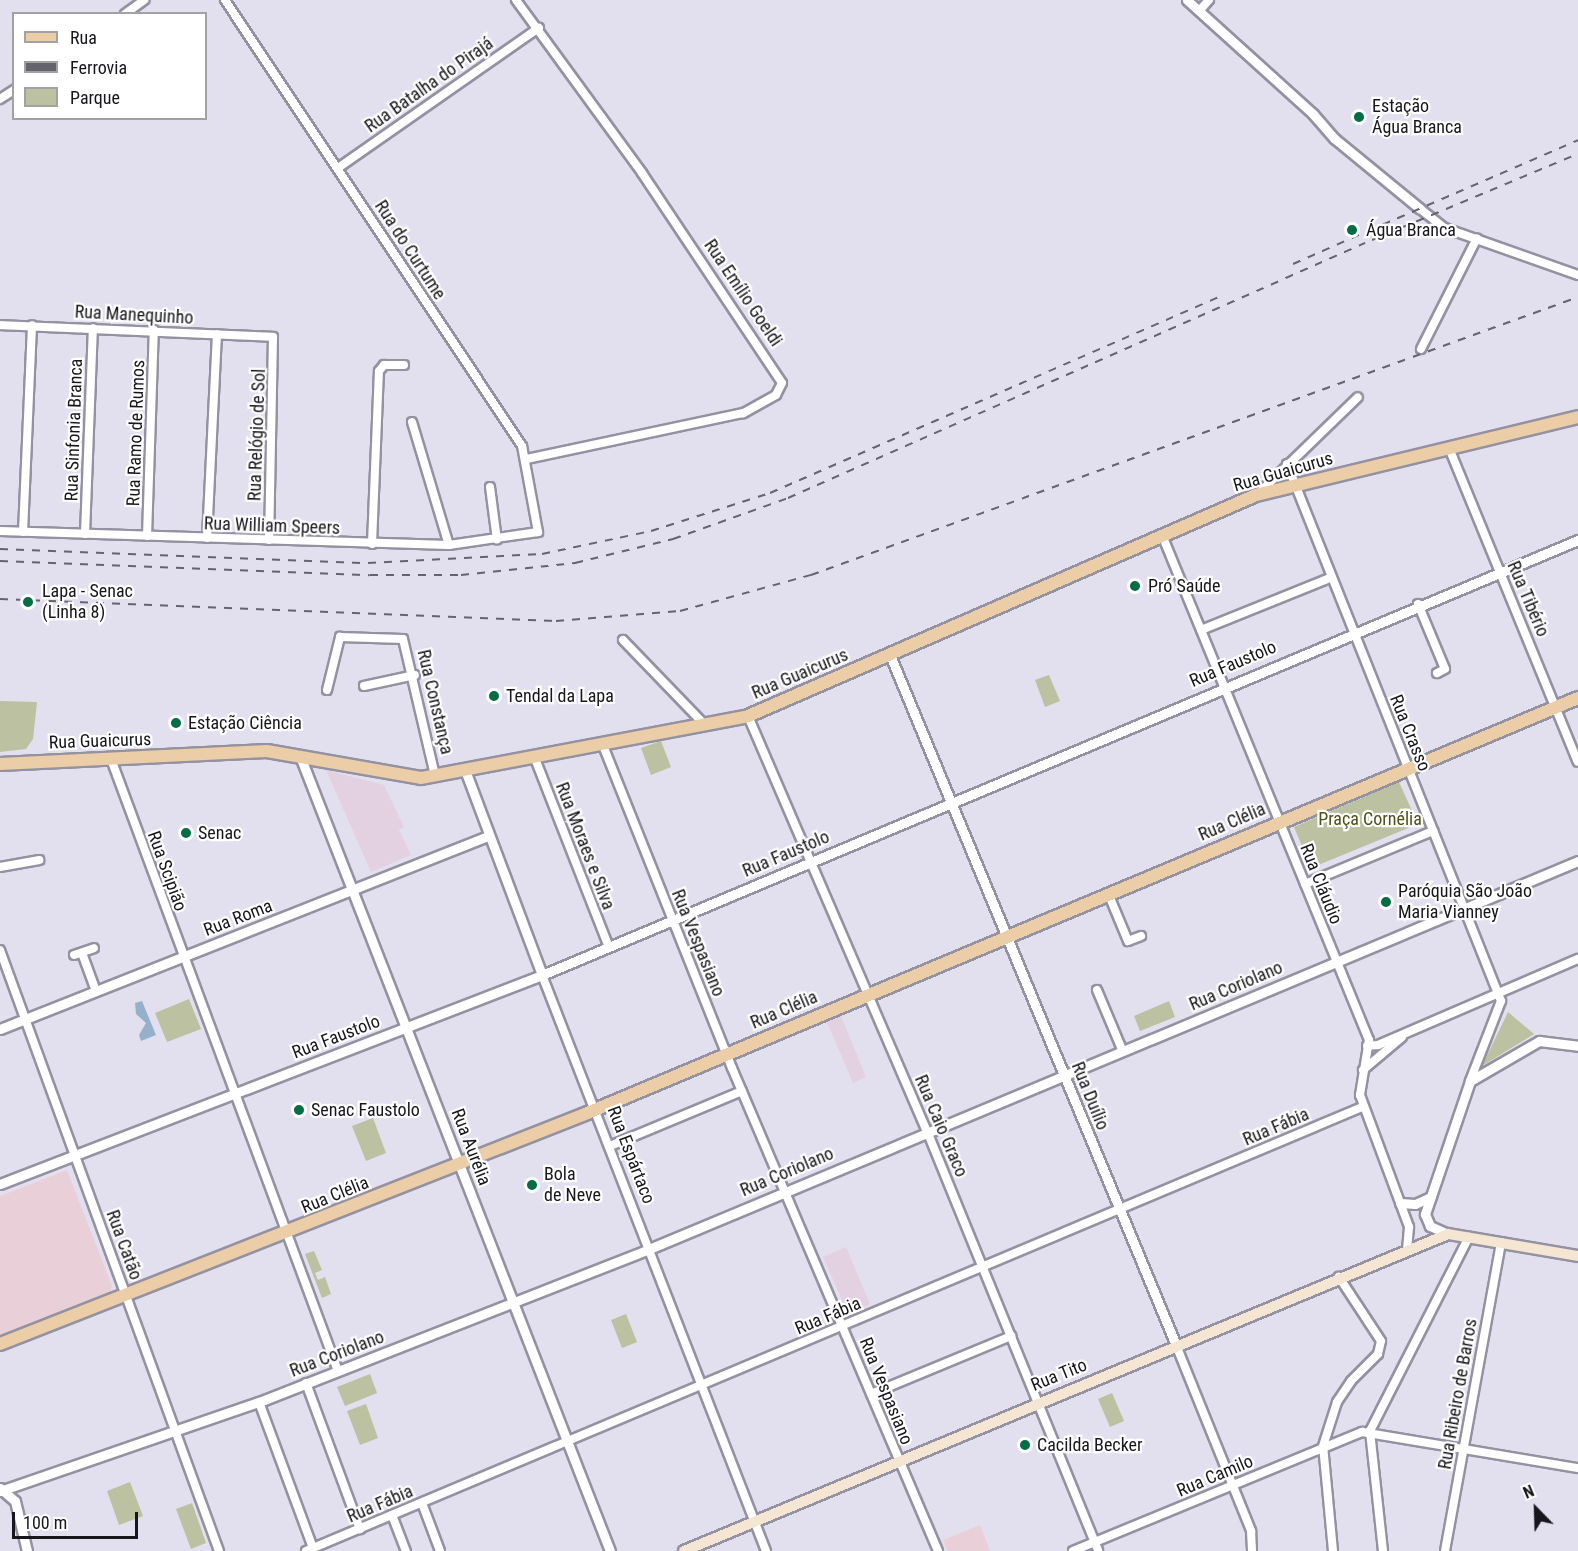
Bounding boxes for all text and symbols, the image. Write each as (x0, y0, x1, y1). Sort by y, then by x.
legend (12, 12, 207, 120)
text: Rua (70, 27, 97, 48)
street label: Rua Batalha do Pirajá (361, 33, 497, 137)
text: Ferrovia (70, 57, 127, 78)
text: Parque (70, 87, 120, 108)
place label: Estação Água Branca (1372, 96, 1462, 138)
marker: Estação Água Branca (1350, 108, 1368, 126)
street label: Rua do Curtume (370, 196, 450, 304)
place label: Água Branca (1366, 219, 1456, 241)
marker: Água Branca (1343, 221, 1361, 239)
street label: Rua Emílio Goeldi (699, 235, 787, 351)
street label: Rua Manequinho (74, 301, 194, 329)
street label: Rua Sinfonia Branca (61, 358, 87, 502)
street label: Rua Ramo de Rumos (123, 359, 149, 507)
street label: Rua Relógio de Sol (244, 368, 270, 502)
street label: Rua Guaicurus (1231, 447, 1335, 497)
street label: Rua William Speers (204, 513, 340, 539)
street label: Rua Tibério (1502, 558, 1554, 640)
place label: Pró Saúde (1148, 575, 1220, 597)
marker: Pró Saúde (1126, 577, 1144, 595)
place label: Lapa - Senac (Linha 8) (42, 581, 133, 624)
marker: Lapa - Senac (Linha 8) (19, 593, 37, 611)
street label: Rua Faustolo (1186, 636, 1280, 692)
street label: Rua Guaicurus (749, 644, 851, 704)
street label: Rua Constança (412, 648, 458, 756)
place label: Tendal da Lapa (506, 685, 614, 707)
marker: Tendal da Lapa (487, 689, 501, 703)
street label: Rua Crasso (1385, 692, 1435, 774)
place label: Estação Ciência (188, 712, 302, 734)
marker: Estação Ciência (169, 716, 183, 730)
street label: Rua Guaicurus (48, 728, 152, 754)
street label: Rua Moraes e Silva (551, 779, 619, 913)
street label: Rua Clélia (1195, 798, 1269, 846)
park label: Praça Cornélia (1318, 808, 1422, 830)
place label: Senac (198, 822, 241, 844)
marker: Senac (179, 826, 193, 840)
street label: Rua Faustolo (739, 826, 833, 882)
street label: Rua Scipião (143, 828, 191, 914)
street label: Rua Cláudio (1295, 841, 1347, 927)
place label: Paróquia São João Maria Vianney (1398, 881, 1532, 924)
street label: Rua Vespasiano (667, 886, 729, 1000)
street label: Rua Roma (201, 895, 275, 941)
marker: Paróquia São João Maria Vianney (1379, 895, 1393, 909)
street label: Rua Coriolano (1186, 957, 1286, 1015)
street label: Rua Clélia (747, 986, 821, 1034)
street label: Rua Faustolo (289, 1010, 383, 1064)
street label: Rua Duílio (1067, 1059, 1113, 1133)
street label: Rua Caio Graco (910, 1072, 972, 1180)
place label: Senac Faustolo (311, 1099, 420, 1121)
marker: Senac Faustolo (292, 1103, 306, 1117)
street label: Rua Espártaco (602, 1103, 660, 1207)
street label: Rua Fábia (1240, 1103, 1312, 1151)
street label: Rua Aurélia (446, 1105, 496, 1189)
street label: Rua Coriolano (737, 1143, 837, 1201)
place label: Bola de Neve (544, 1164, 601, 1206)
street label: Rua Clélia (298, 1172, 372, 1218)
marker: Bola de Neve (525, 1178, 539, 1192)
street label: Rua Catão (101, 1207, 147, 1283)
street label: Rua Fábia (792, 1292, 864, 1340)
street label: Rua Ribeiro de Barros (1434, 1317, 1482, 1471)
street label: Rua Coriolano (287, 1326, 387, 1382)
street label: Rua Vespasiano (855, 1334, 917, 1448)
street label: Rua Tito (1028, 1354, 1090, 1396)
place label: Cacilda Becker (1037, 1434, 1143, 1456)
marker: Cacilda Becker (1018, 1438, 1032, 1452)
street label: Rua Camilo (1174, 1450, 1256, 1502)
north arrow (1506, 1479, 1566, 1539)
street label: Rua Fábia (344, 1480, 416, 1528)
text: N (1521, 1481, 1537, 1503)
scale bar (15, 1500, 141, 1538)
text: 100 m (23, 1512, 67, 1533)

